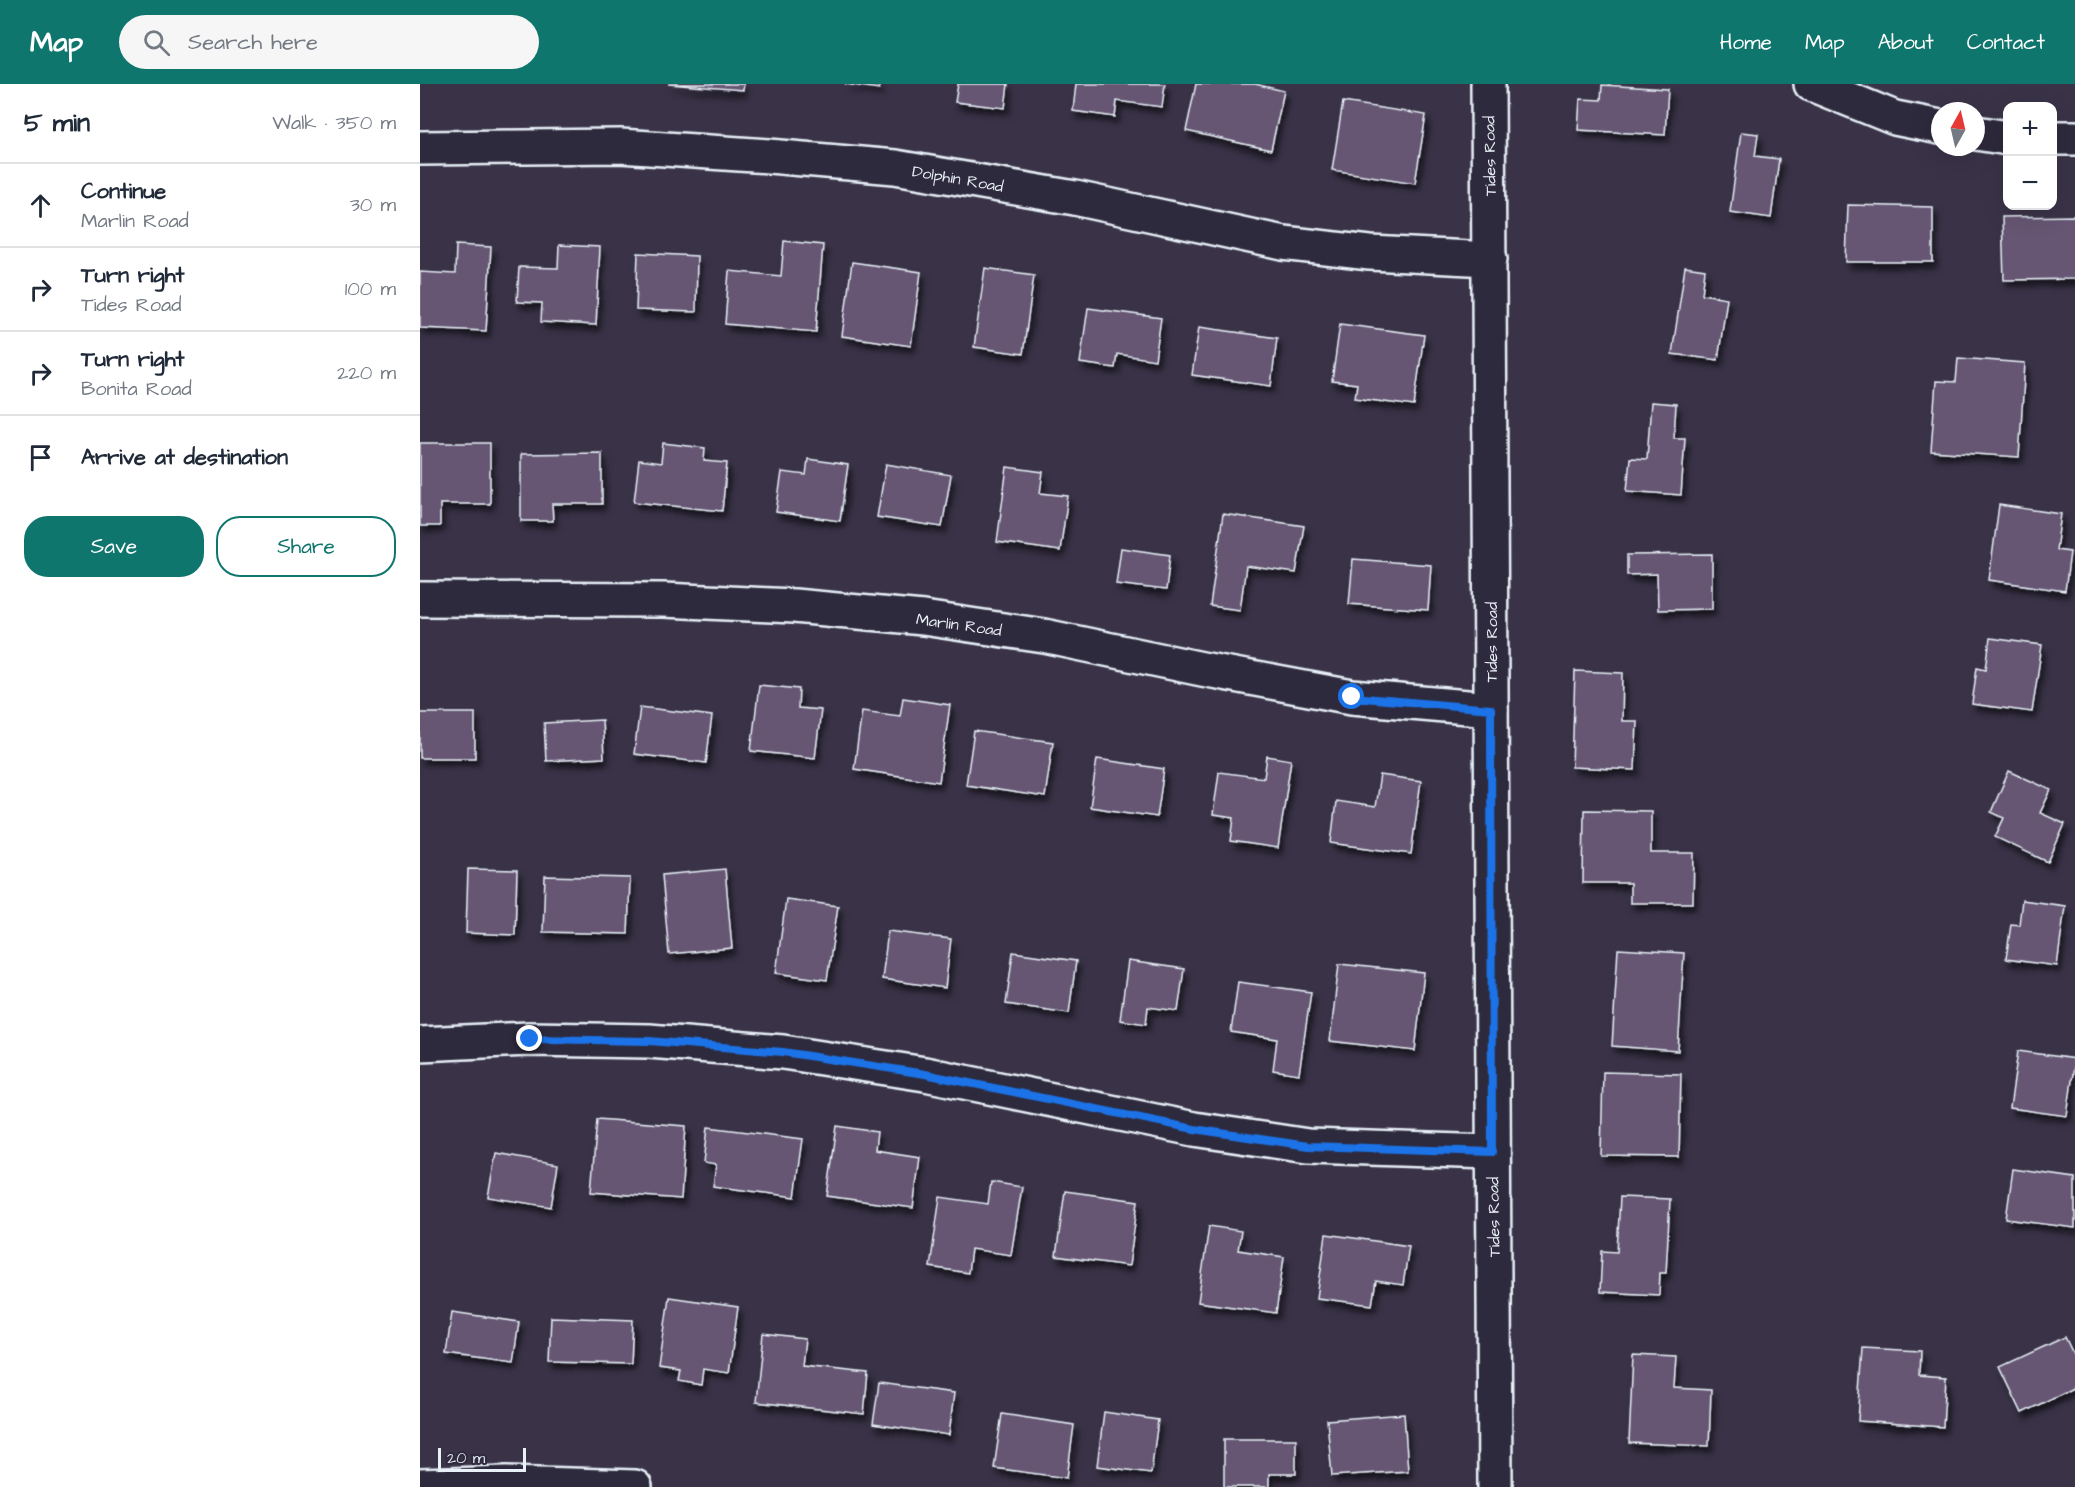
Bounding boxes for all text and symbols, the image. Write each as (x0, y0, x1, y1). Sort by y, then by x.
search box (119, 15, 539, 69)
text: Map (30, 23, 83, 62)
icon: search (140, 26, 173, 59)
text: Search here (188, 27, 318, 58)
text: Home (1720, 28, 1772, 57)
text: Map (1805, 28, 1845, 57)
text: About (1878, 28, 1934, 57)
text: Contact (1967, 28, 2045, 57)
north arrow (1931, 102, 1985, 156)
map controls (2003, 102, 2057, 210)
button: + (2003, 102, 2057, 156)
text: 5 min (24, 105, 90, 141)
text: Walk · 350 m (272, 109, 396, 137)
street label: Tides Road (1478, 116, 1502, 196)
button: − (2003, 156, 2057, 210)
street label: Dolphin Road (910, 160, 1005, 198)
text: Continue (81, 176, 166, 207)
icon: ahead (24, 189, 57, 222)
text: 30 m (350, 191, 396, 219)
text: Marlin Road (81, 207, 189, 235)
text: Turn right (81, 260, 184, 291)
icon: right (24, 273, 57, 306)
text: 100 m (345, 275, 396, 303)
text: Tides Road (81, 291, 182, 319)
text: Turn right (81, 344, 184, 375)
icon: right (24, 357, 57, 390)
text: 220 m (337, 359, 396, 387)
text: Bonita Road (81, 375, 192, 403)
icon: arrive (24, 441, 57, 474)
text: Arrive at destination (81, 442, 288, 473)
button: Save (24, 516, 204, 577)
button: Share (216, 516, 396, 577)
street label: Tides Road (1481, 602, 1503, 682)
street label: Marlin Road (915, 608, 1003, 642)
route start (1338, 683, 1364, 709)
route end (516, 1025, 542, 1051)
street label: Tides Road (1482, 1177, 1506, 1257)
scale bar (438, 1445, 526, 1472)
text: 20 m (447, 1447, 485, 1469)

